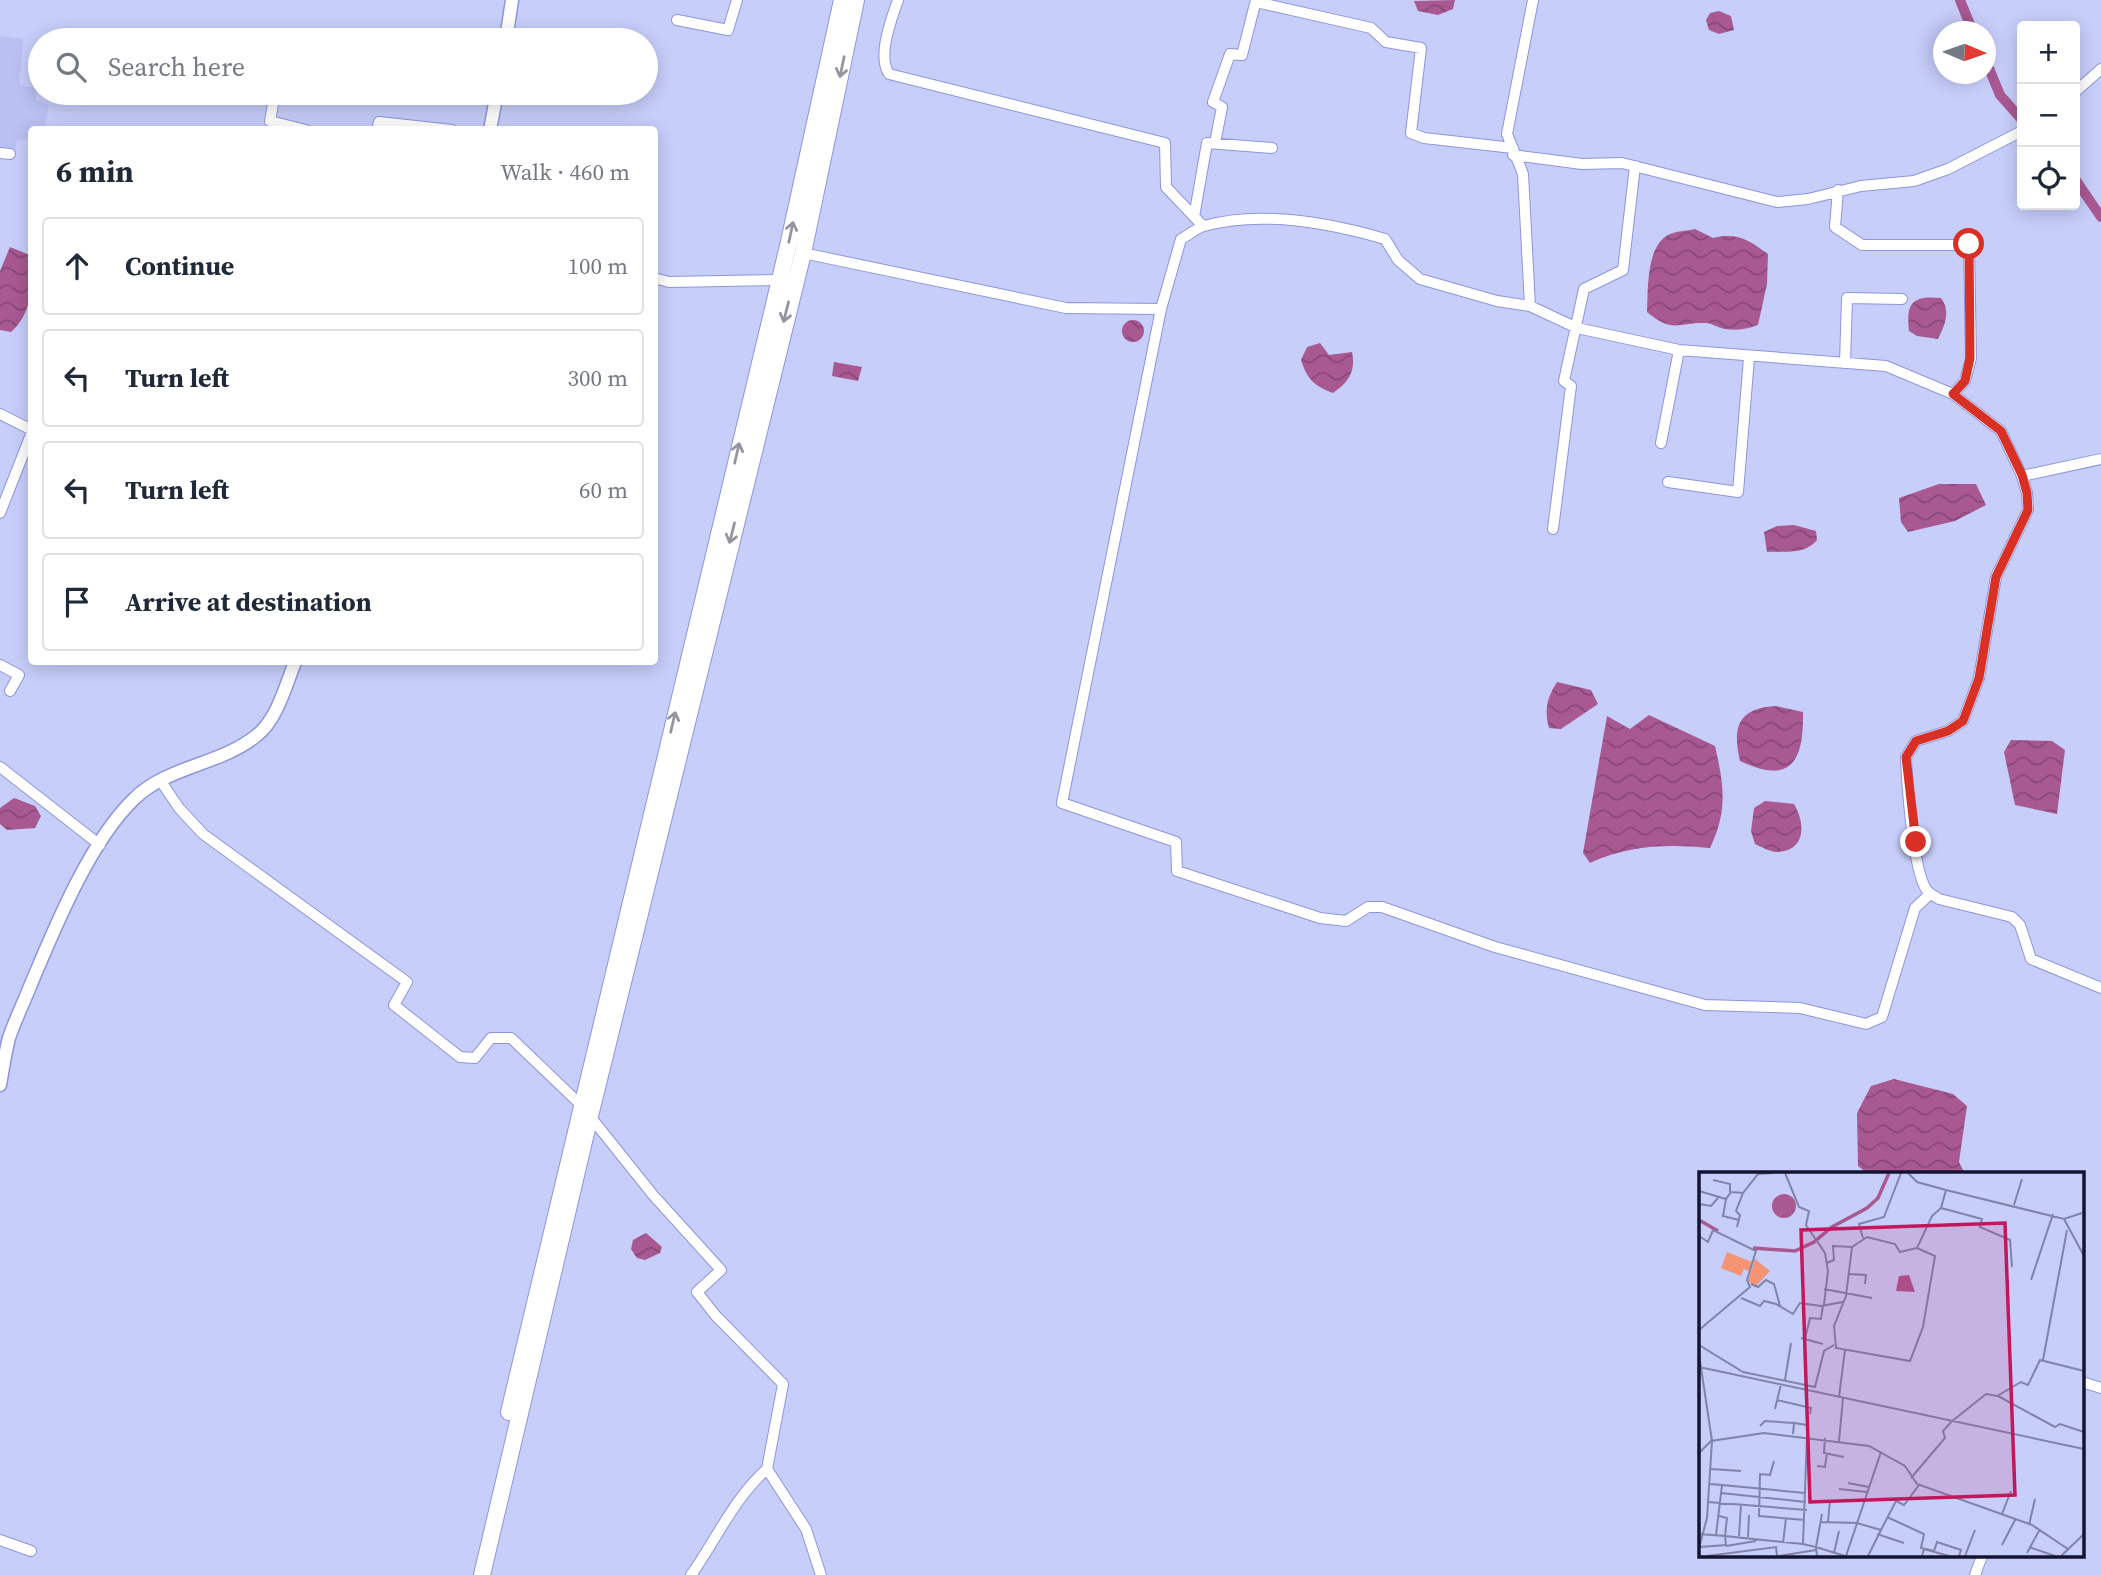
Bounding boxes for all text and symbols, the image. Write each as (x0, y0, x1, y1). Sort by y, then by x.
north arrow (1933, 21, 1996, 84)
map controls (2017, 21, 2080, 210)
button: + (2017, 21, 2080, 84)
search box (28, 28, 658, 105)
icon: search (52, 48, 90, 86)
text: Search here (108, 49, 245, 85)
one-way arrow (834, 55, 848, 78)
button: − (2017, 84, 2080, 147)
button: locate (2017, 147, 2080, 210)
text: 6 min (56, 151, 134, 192)
text: Walk · 460 m (500, 156, 630, 188)
one-way arrow (785, 221, 798, 244)
route start (1953, 228, 1984, 259)
icon: ahead (58, 247, 96, 285)
text: Continue (125, 248, 234, 284)
text: 100 m (567, 250, 628, 282)
one-way arrow (779, 301, 792, 323)
icon: left (58, 359, 96, 397)
text: Turn left (125, 360, 229, 396)
text: 300 m (567, 362, 628, 394)
one-way arrow (731, 442, 744, 465)
icon: left (58, 471, 96, 509)
text: Turn left (125, 472, 229, 508)
text: 60 m (579, 474, 628, 506)
one-way arrow (725, 522, 738, 544)
icon: arrive (58, 583, 96, 621)
text: Arrive at destination (125, 584, 372, 620)
one-way arrow (667, 711, 680, 734)
route end (1900, 826, 1931, 857)
inset map (1699, 1172, 2084, 1558)

